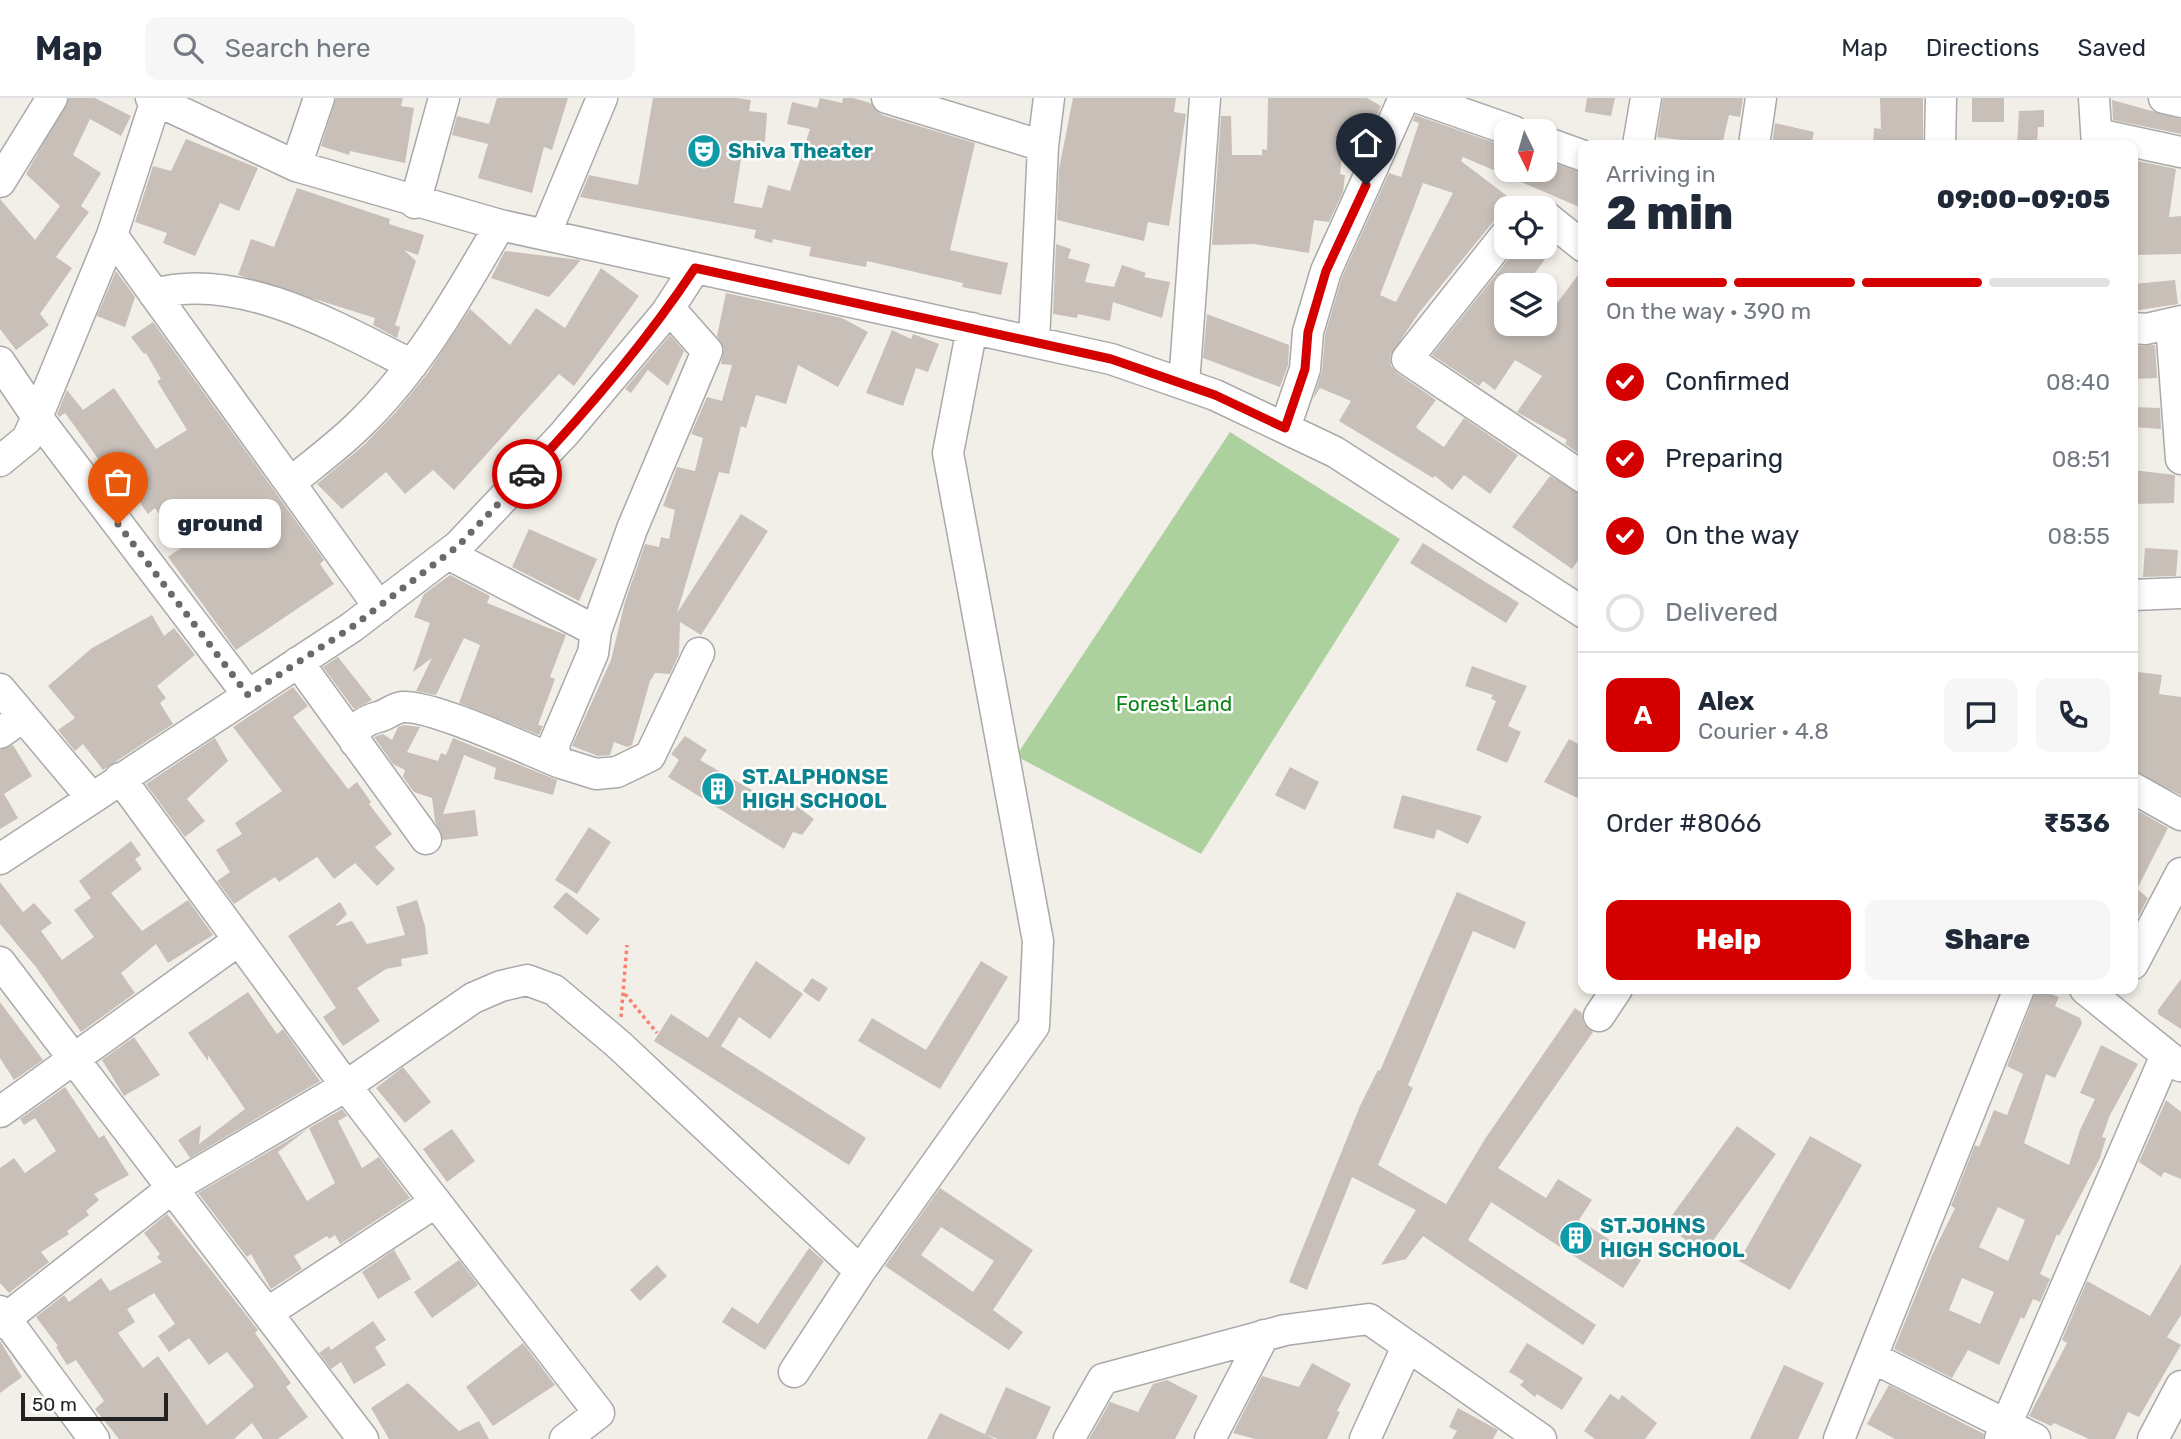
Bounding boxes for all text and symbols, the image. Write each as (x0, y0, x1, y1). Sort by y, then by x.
search box (145, 17, 635, 80)
text: Map (35, 29, 103, 68)
icon: search (169, 29, 207, 67)
text: Search here (225, 33, 370, 64)
text: Map (1841, 34, 1888, 62)
text: Directions (1926, 34, 2039, 62)
text: Saved (2077, 34, 2146, 62)
pin (1336, 113, 1396, 185)
north arrow (1494, 119, 1558, 182)
map controls (1494, 119, 1557, 336)
icon: home (1347, 124, 1385, 162)
theatre icon: Shiva Theater (685, 132, 723, 170)
place label: Shiva Theater (728, 138, 874, 163)
text: Arriving in (1606, 160, 1716, 188)
text: 09:00–09:05 (1937, 184, 2110, 215)
text: 2 min (1606, 186, 1733, 241)
button: locate (1494, 196, 1557, 259)
button: layers (1494, 273, 1557, 336)
text: On the way · 390 m (1606, 297, 1811, 325)
icon: check (1606, 363, 1644, 401)
text: Confirmed (1665, 366, 1790, 397)
text: 08:40 (2046, 368, 2110, 396)
courier (492, 439, 562, 509)
icon: check (1606, 440, 1644, 478)
text: Preparing (1665, 443, 1783, 474)
text: 08:51 (2052, 445, 2110, 473)
pin (88, 452, 148, 524)
icon: car (508, 455, 546, 493)
icon: bag (99, 463, 137, 501)
callout: ground (160, 500, 282, 548)
text: ground (177, 509, 263, 537)
icon: check (1606, 517, 1644, 555)
text: On the way (1665, 520, 1799, 551)
text: 08:55 (2048, 522, 2110, 550)
text: Delivered (1665, 597, 1778, 628)
button: chat (1944, 678, 2018, 752)
button: phone (2036, 678, 2110, 752)
text: Alex (1698, 686, 1754, 717)
park label: Forest Land (1116, 691, 1232, 716)
text: A (1634, 700, 1652, 731)
text: Courier · 4.8 (1698, 717, 1829, 745)
place label: ST.ALPHONSE HIGH SCHOOL (742, 764, 889, 813)
building icon: ST.ALPHONSE HIGH SCHOOL (699, 770, 737, 808)
text: Order #8066 (1606, 808, 1761, 839)
text: ₹536 (2044, 808, 2110, 839)
button: Help (1606, 900, 1851, 980)
button: Share (1865, 900, 2110, 980)
place label: ST.JOHNS HIGH SCHOOL (1600, 1213, 1745, 1262)
building icon: ST.JOHNS HIGH SCHOOL (1557, 1219, 1595, 1257)
scale bar (21, 1390, 168, 1422)
text: 50 m (32, 1393, 77, 1416)

